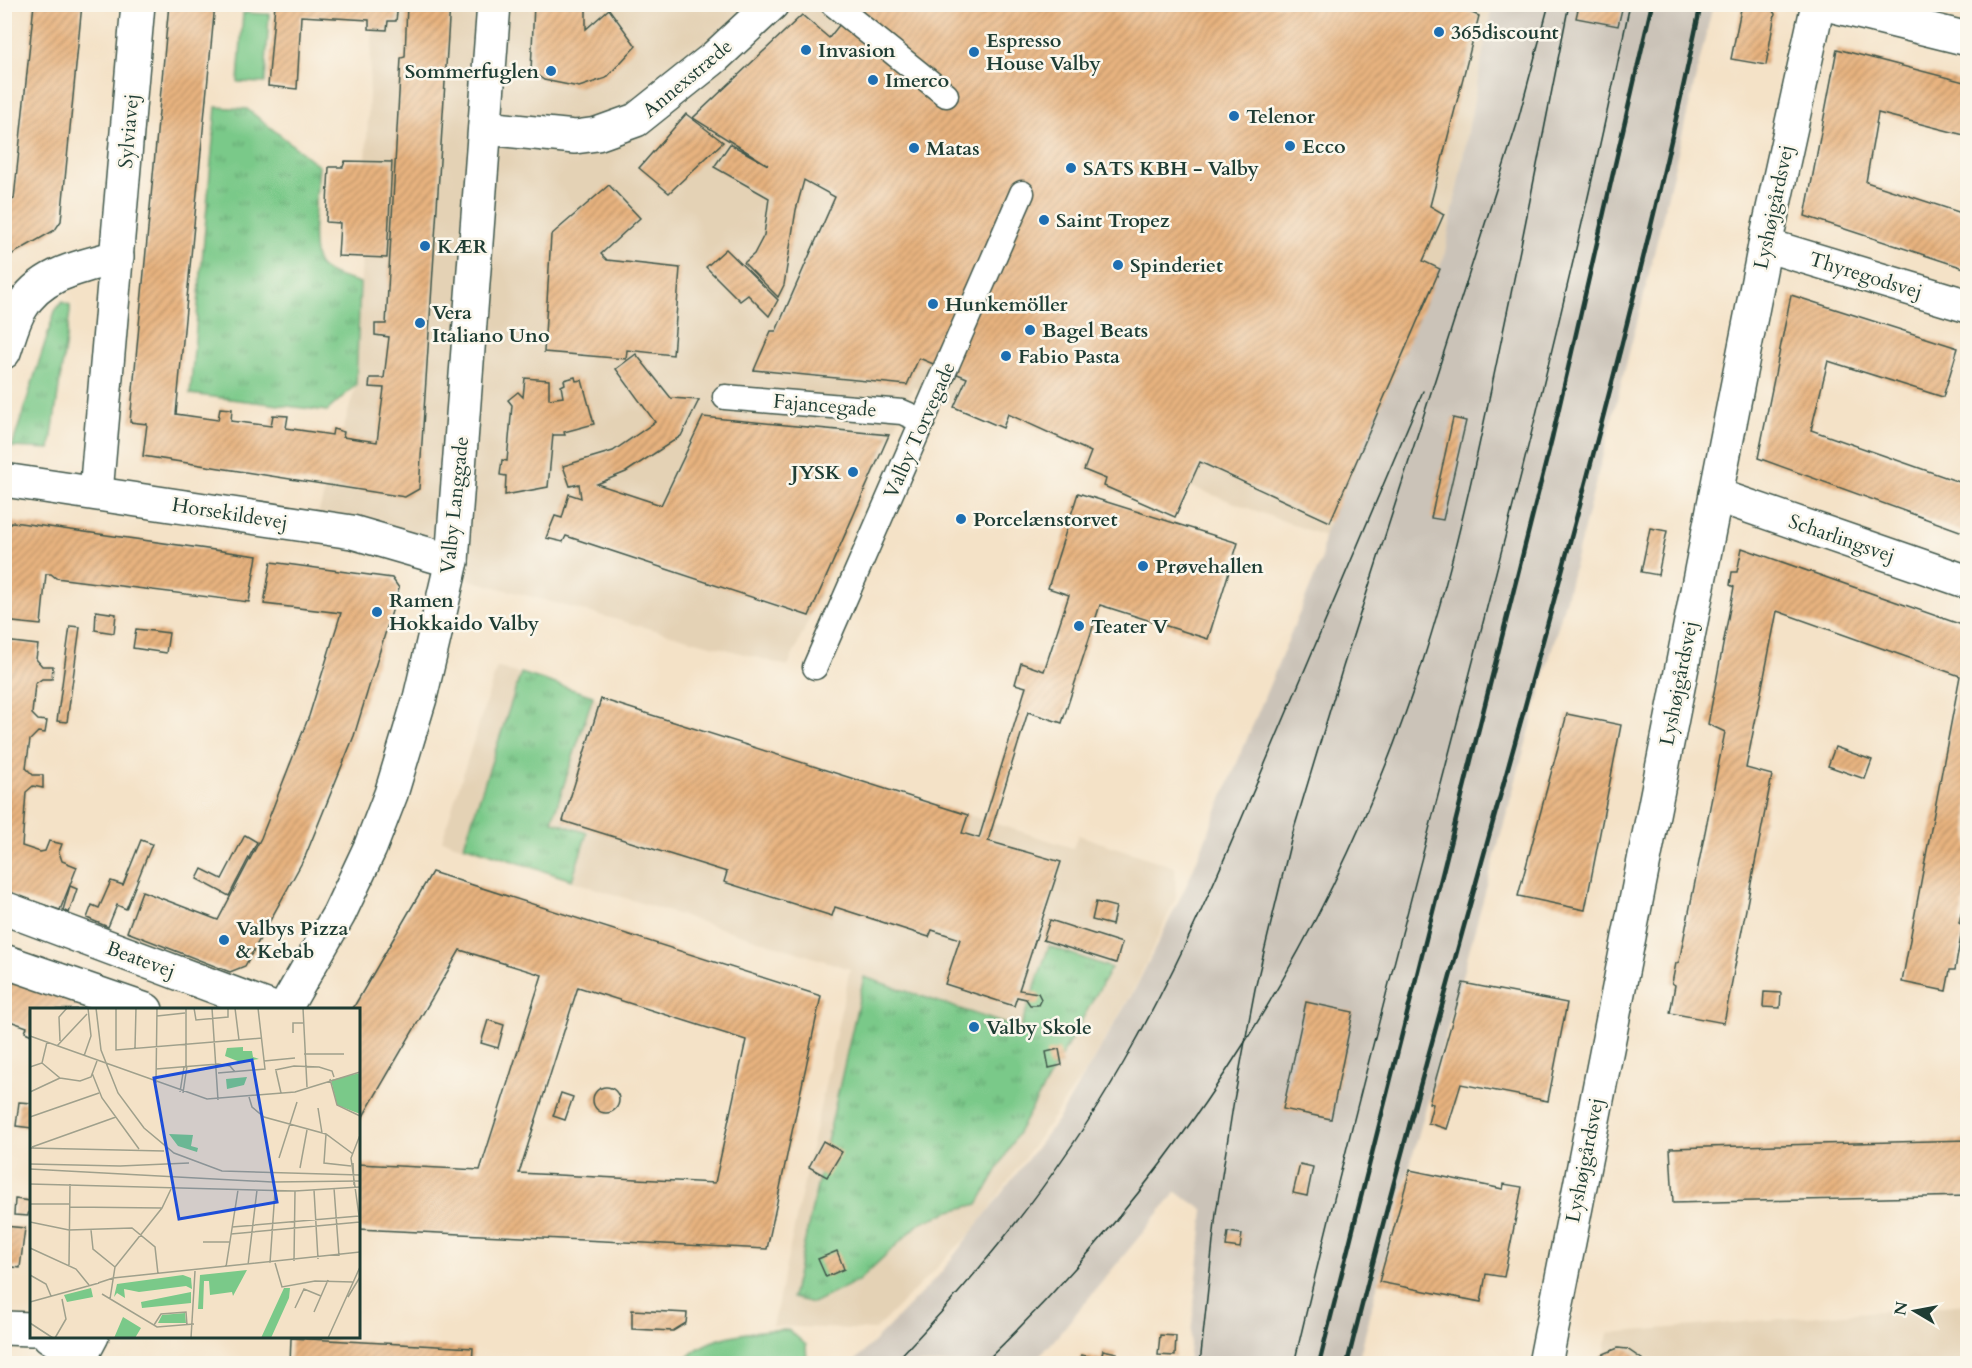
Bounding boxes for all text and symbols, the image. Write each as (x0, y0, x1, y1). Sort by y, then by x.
place label: 365discount (1451, 19, 1559, 46)
marker: 365discount (1432, 25, 1446, 39)
place label: Espresso House Valby (986, 27, 1101, 77)
street label: Annexstræde (637, 33, 738, 124)
place label: Invasion (818, 37, 896, 64)
marker: Invasion (799, 43, 813, 57)
marker: Espresso House Valby (967, 45, 981, 59)
place label: Sommerfuglen (405, 58, 539, 85)
marker: Sommerfuglen (544, 64, 558, 78)
place label: Imerco (885, 67, 949, 94)
marker: Imerco (866, 73, 880, 87)
street label: Sylviavej (112, 93, 145, 170)
place label: Telenor (1246, 103, 1316, 130)
marker: Telenor (1227, 109, 1241, 123)
place label: Ecco (1302, 133, 1346, 160)
place label: Matas (926, 135, 980, 162)
marker: Ecco (1283, 139, 1297, 153)
marker: Matas (907, 141, 921, 155)
street label: Lyshøjgårdsvej (1747, 142, 1800, 272)
place label: SATS KBH - Valby (1083, 155, 1260, 182)
marker: SATS KBH - Valby (1064, 161, 1078, 175)
place label: Saint Tropez (1056, 207, 1170, 234)
marker: Saint Tropez (1037, 213, 1051, 227)
place label: KÆR (437, 233, 488, 260)
marker: KÆR (418, 239, 432, 253)
street label: Thyregodsvej (1806, 245, 1926, 305)
place label: Spinderiet (1130, 252, 1223, 279)
marker: Spinderiet (1111, 258, 1125, 272)
place label: Hunkemöller (945, 291, 1068, 318)
marker: Hunkemöller (926, 297, 940, 311)
place label: Vera Italiano Uno (432, 299, 550, 349)
marker: Vera Italiano Uno (413, 316, 427, 330)
place label: Bagel Beats (1042, 317, 1148, 344)
marker: Bagel Beats (1023, 323, 1037, 337)
place label: Fabio Pasta (1018, 343, 1120, 370)
marker: Fabio Pasta (999, 349, 1013, 363)
street label: Valby Torvegade (877, 358, 962, 503)
street label: Fajancegade (772, 388, 878, 423)
street label: Valby Langgade (434, 435, 475, 575)
place label: JYSK (788, 459, 842, 486)
marker: JYSK (846, 465, 860, 479)
street label: Horsekildevej (170, 491, 290, 536)
place label: Porcelænstorvet (973, 506, 1118, 533)
street label: Scharlingsvej (1785, 508, 1899, 569)
marker: Porcelænstorvet (954, 512, 968, 526)
place label: Prøvehallen (1155, 553, 1264, 580)
marker: Prøvehallen (1136, 559, 1150, 573)
place label: Ramen Hokkaido Valby (389, 587, 540, 637)
marker: Ramen Hokkaido Valby (370, 605, 384, 619)
place label: Teater V (1091, 613, 1168, 640)
street label: Lyshøjgårdsvej (1653, 618, 1704, 748)
marker: Teater V (1072, 619, 1086, 633)
place label: Valbys Pizza & Kebab (236, 915, 348, 965)
marker: Valbys Pizza & Kebab (217, 933, 231, 947)
street label: Beatevej (103, 935, 179, 984)
inset map (30, 1008, 360, 1338)
place label: Valby Skole (986, 1014, 1092, 1041)
marker: Valby Skole (967, 1020, 981, 1034)
street label: Lyshøjgårdsvej (1559, 1095, 1610, 1225)
north arrow (1885, 1281, 1945, 1341)
text: N (1889, 1300, 1913, 1317)

